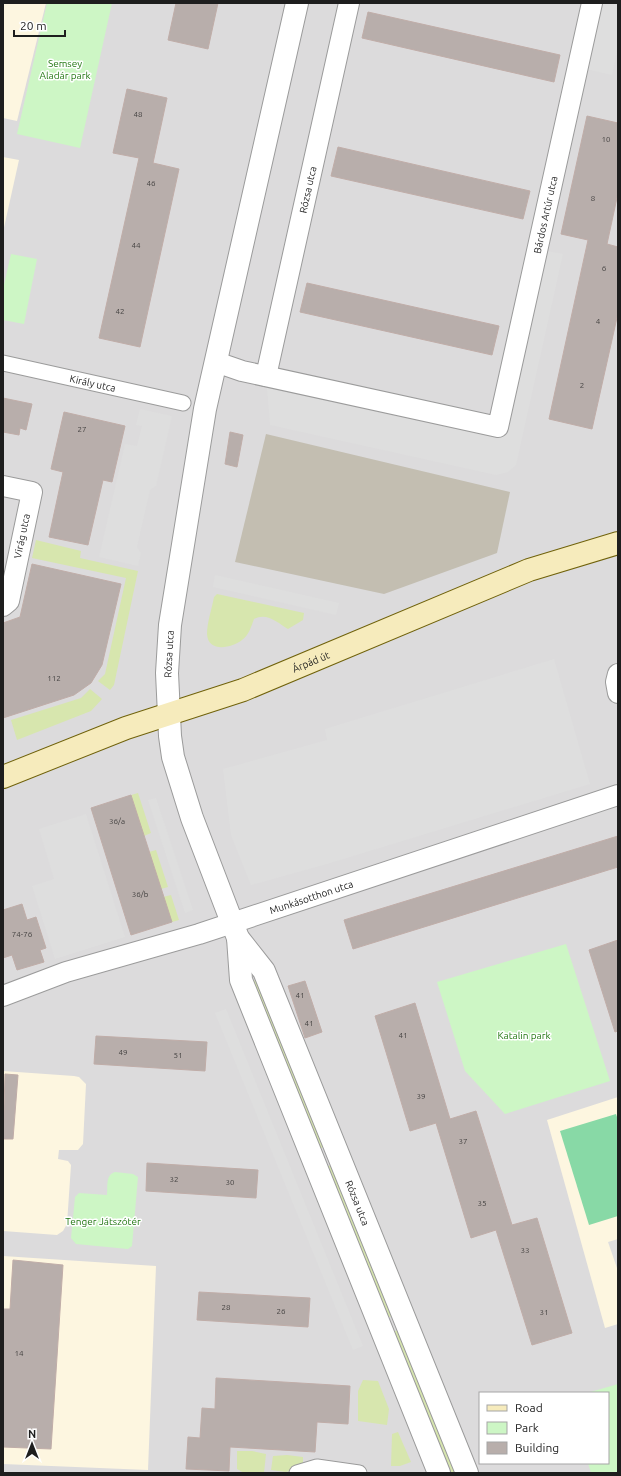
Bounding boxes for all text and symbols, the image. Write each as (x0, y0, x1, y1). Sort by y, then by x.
scale bar (14, 12, 65, 38)
text: 20 m (20, 19, 47, 32)
park label: Semsey Aladár park (39, 58, 91, 81)
house number: 48 (133, 110, 143, 119)
house number: 10 (601, 135, 611, 144)
street label: Rózsa utca (297, 165, 318, 214)
street label: Bárdos Artúr utca (531, 175, 559, 255)
house number: 46 (146, 179, 156, 188)
house number: 8 (591, 194, 596, 203)
house number: 44 (131, 241, 141, 250)
house number: 6 (602, 264, 607, 273)
house number: 42 (115, 307, 125, 316)
house number: 4 (596, 317, 601, 326)
street label: Király utca (69, 373, 117, 393)
house number: 2 (580, 381, 584, 390)
house number: 27 (77, 425, 87, 434)
street label: Virág utca (12, 513, 32, 559)
street label: Rózsa utca (162, 630, 176, 678)
street label: Árpád út (290, 649, 331, 674)
house number: 112 (47, 674, 61, 683)
house number: 36/a (109, 817, 125, 826)
street label: Munkásotthon utca (268, 878, 354, 916)
house number: 36/b (132, 890, 149, 899)
house number: 74-76 (12, 930, 33, 939)
house number: 41 (295, 991, 305, 1000)
house number: 41 (304, 1019, 314, 1028)
park label: Katalin park (497, 1030, 551, 1041)
house number: 41 (398, 1031, 408, 1040)
house number: 49 (118, 1048, 128, 1057)
house number: 51 (173, 1051, 183, 1060)
house number: 39 (416, 1092, 426, 1101)
house number: 37 (458, 1137, 468, 1146)
house number: 32 (169, 1175, 179, 1184)
house number: 30 (225, 1178, 235, 1187)
street label: Rózsa utca (344, 1179, 372, 1227)
house number: 35 (477, 1199, 487, 1208)
park label: Tenger Játszótér (65, 1216, 141, 1227)
house number: 33 (520, 1246, 530, 1255)
house number: 28 (221, 1303, 231, 1312)
house number: 26 (276, 1307, 286, 1316)
house number: 31 (539, 1308, 549, 1317)
house number: 14 (14, 1349, 24, 1358)
legend (479, 1392, 609, 1464)
text: Road (515, 1401, 543, 1414)
text: Park (515, 1421, 539, 1434)
north arrow (12, 1424, 52, 1464)
text: N (28, 1428, 36, 1440)
text: Building (515, 1441, 559, 1454)

